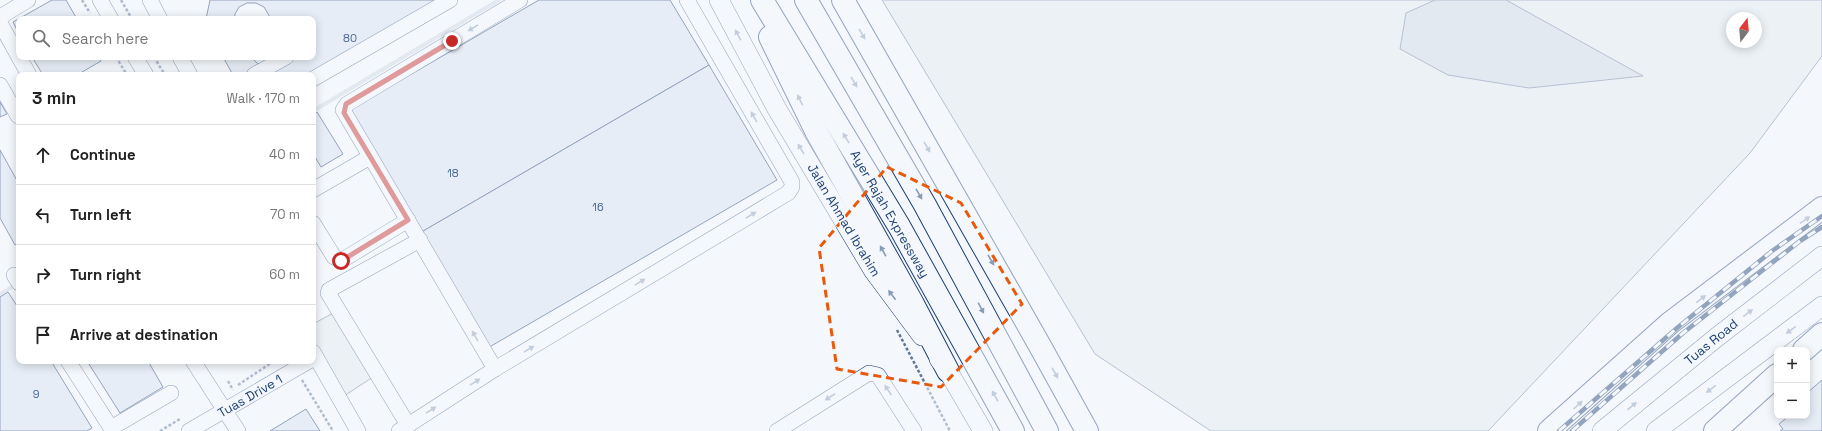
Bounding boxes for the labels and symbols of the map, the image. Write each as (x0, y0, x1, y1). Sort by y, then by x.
north arrow (1726, 12, 1762, 48)
one-way arrow (467, 25, 479, 32)
one-way arrow (859, 28, 866, 40)
one-way arrow (734, 30, 741, 41)
house number: 80 (343, 31, 357, 45)
route end (443, 32, 461, 50)
one-way arrow (850, 76, 857, 88)
one-way arrow (797, 94, 803, 106)
one-way arrow (751, 111, 758, 123)
one-way arrow (842, 133, 850, 144)
one-way arrow (923, 141, 930, 153)
one-way arrow (797, 143, 804, 155)
street label: Ayer Rajah Expressway (846, 147, 934, 281)
street label: Jalan Ahmad Ibrahim (803, 160, 885, 280)
house number: 18 (447, 166, 459, 180)
one-way arrow (916, 188, 923, 200)
house number: 16 (592, 200, 604, 214)
one-way arrow (745, 212, 757, 219)
one-way arrow (1800, 216, 1810, 224)
one-way arrow (880, 245, 886, 257)
route start (332, 252, 350, 270)
one-way arrow (988, 254, 995, 266)
one-way arrow (634, 279, 646, 286)
one-way arrow (888, 290, 896, 300)
one-way arrow (1696, 295, 1707, 303)
one-way arrow (978, 303, 985, 314)
one-way arrow (1742, 309, 1753, 317)
street label: Tuas Road (1681, 315, 1741, 369)
one-way arrow (1785, 325, 1796, 334)
one-way arrow (472, 330, 479, 342)
one-way arrow (523, 346, 535, 353)
one-way arrow (1052, 367, 1058, 379)
street label: Tuas Drive 1 (215, 371, 285, 421)
one-way arrow (469, 379, 480, 386)
one-way arrow (884, 384, 891, 395)
one-way arrow (1705, 385, 1716, 394)
house number: 9 (33, 387, 40, 401)
one-way arrow (992, 391, 998, 402)
one-way arrow (825, 393, 835, 401)
one-way arrow (1573, 400, 1583, 410)
one-way arrow (1627, 402, 1638, 411)
one-way arrow (426, 406, 436, 414)

